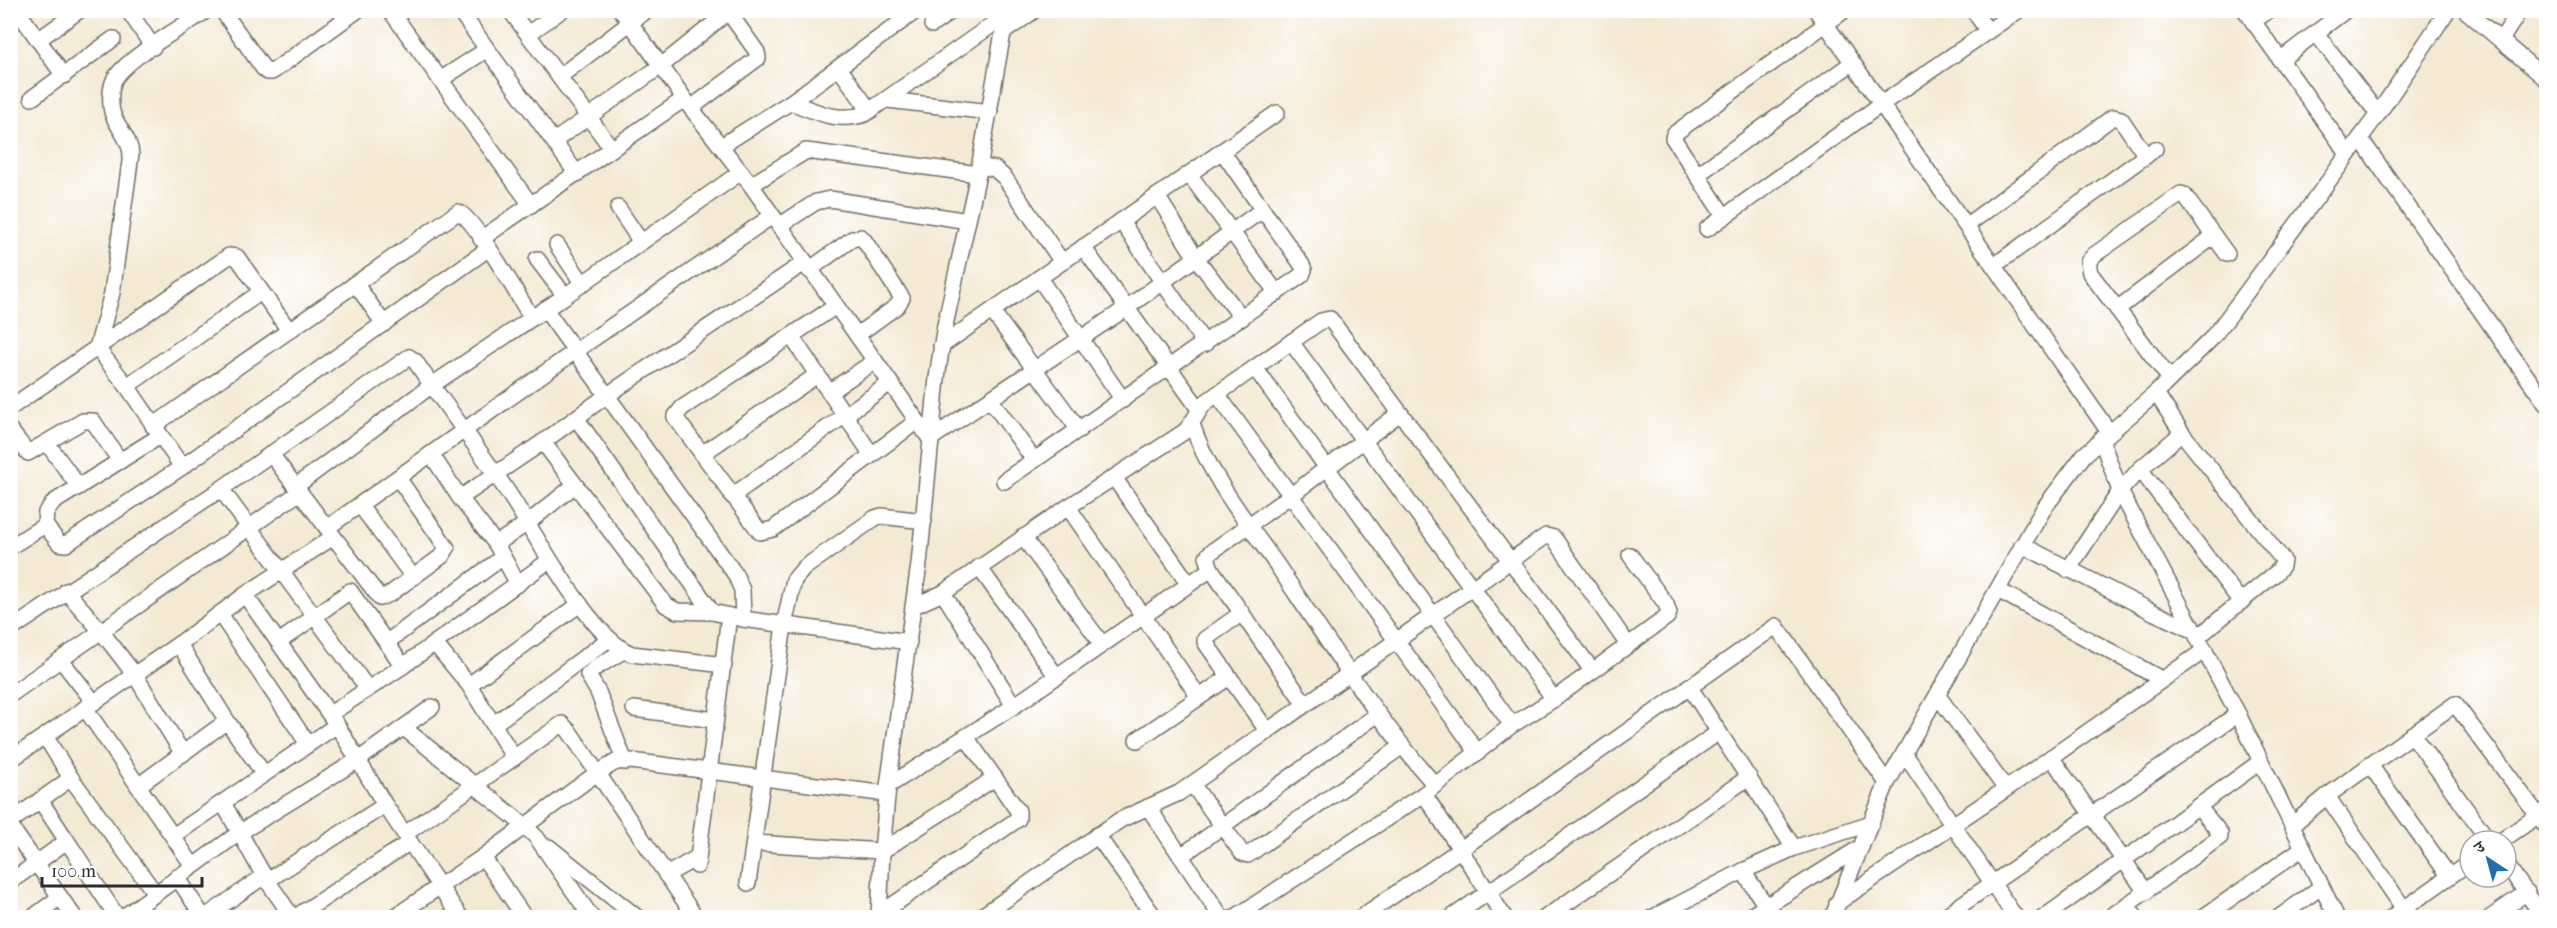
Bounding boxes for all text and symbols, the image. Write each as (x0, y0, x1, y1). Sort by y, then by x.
north arrow (2458, 829, 2518, 889)
text: उ (2470, 836, 2490, 858)
scale bar (42, 850, 202, 888)
text: 100 m (51, 861, 96, 882)

